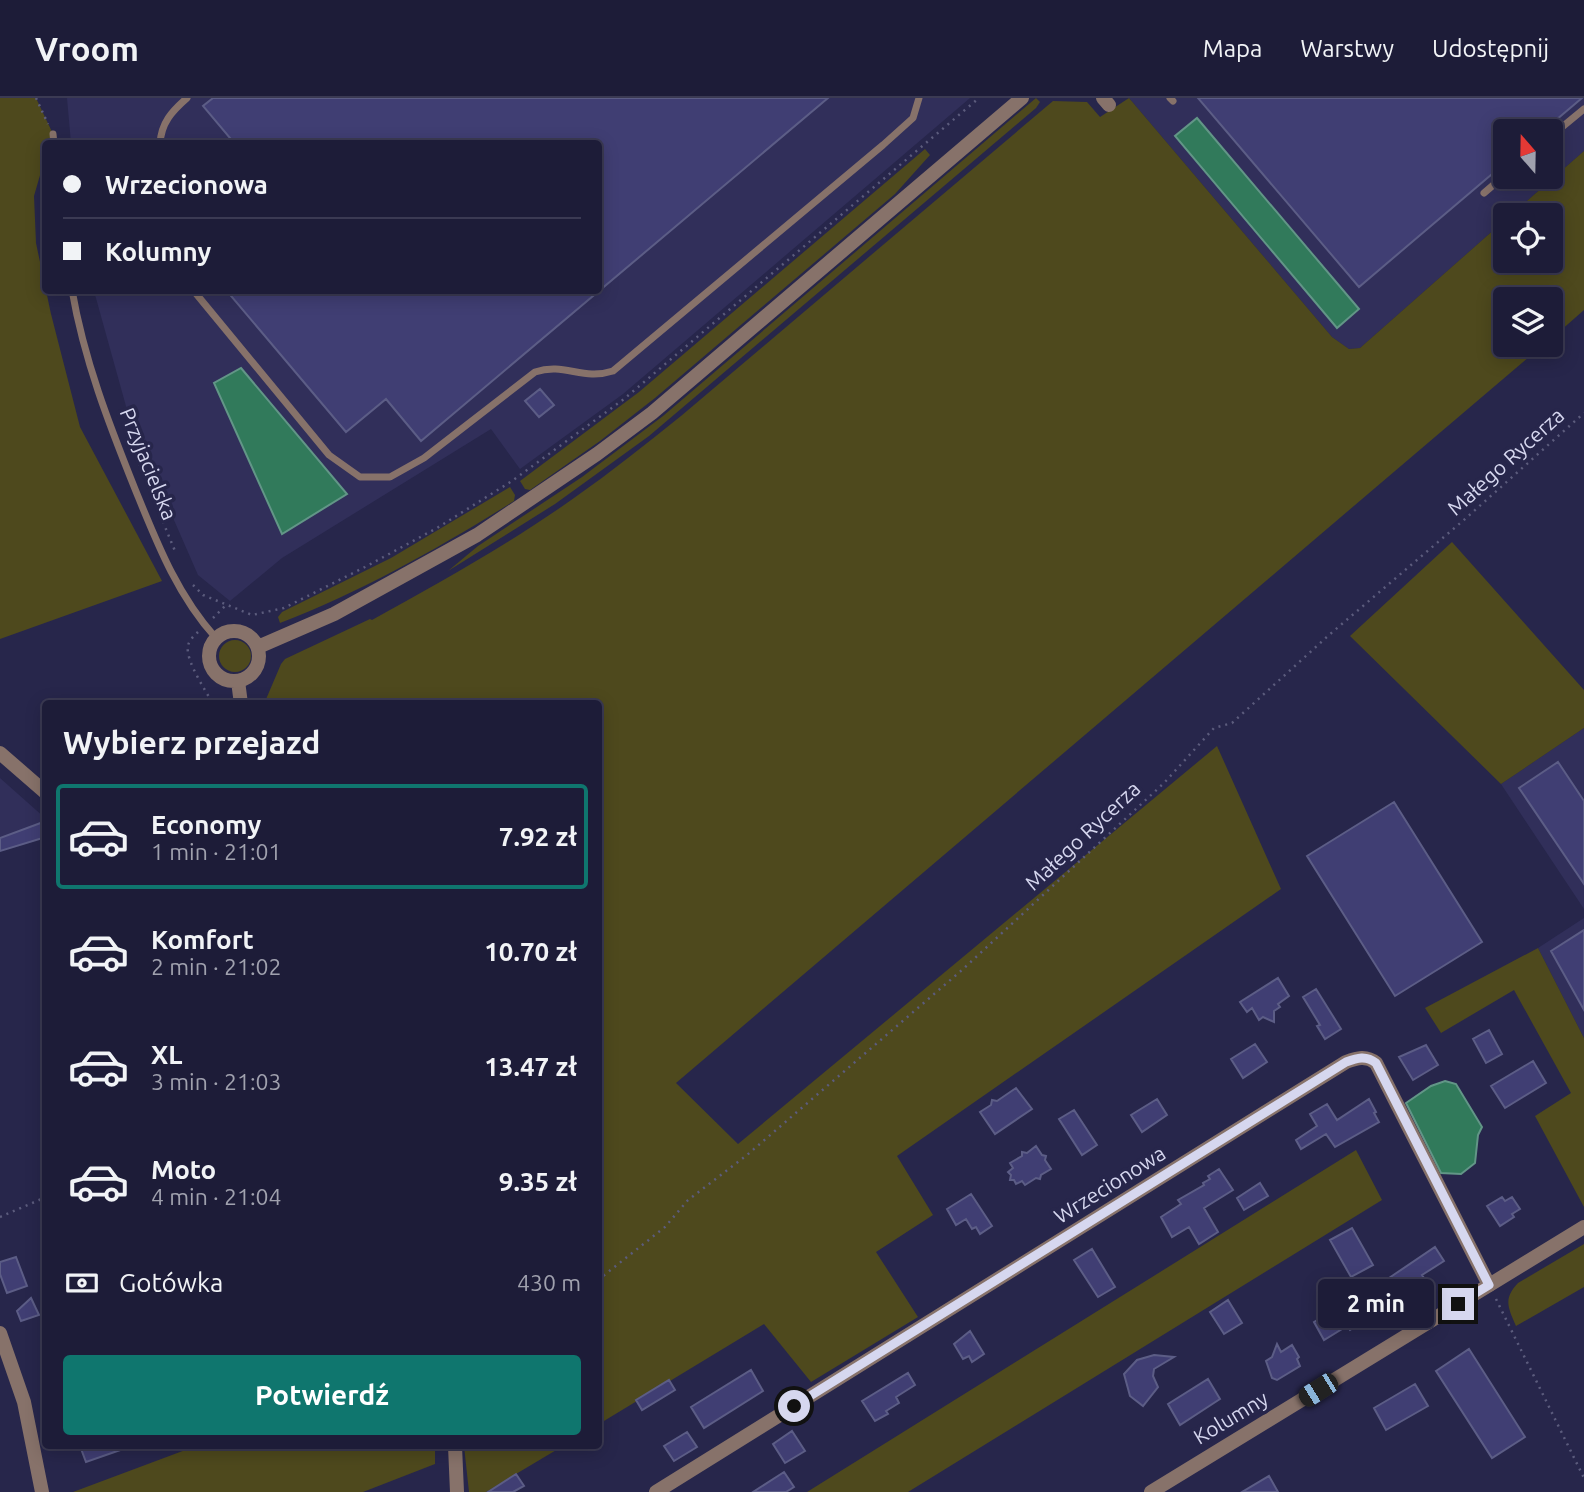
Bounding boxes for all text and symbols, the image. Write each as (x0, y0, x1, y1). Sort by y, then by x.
text: Vroom (35, 30, 139, 67)
text: Mapa (1203, 35, 1262, 62)
text: Warstwy (1300, 35, 1394, 62)
text: Udostępnij (1432, 35, 1549, 62)
north arrow (1493, 119, 1563, 189)
map controls (1493, 119, 1563, 357)
text: Wrzecionowa (105, 170, 268, 199)
button: locate (1493, 203, 1563, 273)
text: Kolumny (105, 237, 211, 266)
button: layers (1493, 287, 1563, 357)
street label: Małego Rycerza (1442, 403, 1568, 520)
street label: Przyjacielska (116, 404, 182, 523)
text: Wybierz przejazd (63, 724, 321, 760)
street label: Małego Rycerza (1020, 776, 1145, 895)
icon: car (67, 805, 130, 868)
text: Economy (151, 810, 261, 839)
text: 7.92 zł (499, 822, 577, 851)
text: 1 min · 21:01 (151, 839, 282, 864)
icon: car (67, 920, 130, 983)
text: Komfort (151, 925, 254, 954)
text: 10.70 zł (484, 937, 577, 966)
text: 2 min · 21:02 (151, 954, 282, 979)
icon: car (67, 1035, 130, 1098)
text: XL (151, 1040, 182, 1069)
text: 13.47 zł (484, 1052, 577, 1081)
text: 3 min · 21:03 (151, 1069, 282, 1094)
street label: Wrzecionowa (1049, 1140, 1170, 1228)
icon: car (67, 1150, 130, 1213)
text: Moto (151, 1155, 216, 1184)
text: 9.35 zł (499, 1167, 577, 1196)
text: 4 min · 21:04 (151, 1184, 282, 1209)
icon: cash (63, 1264, 101, 1302)
text: Gotówka (119, 1268, 223, 1297)
text: 430 m (517, 1270, 581, 1295)
callout: 2 min (1318, 1280, 1434, 1328)
route end (1442, 1288, 1474, 1320)
text: 2 min (1347, 1291, 1405, 1316)
button: Potwierdź (63, 1355, 581, 1435)
car (1295, 1370, 1342, 1410)
street label: Kolumny (1189, 1386, 1272, 1449)
route start (778, 1390, 810, 1422)

